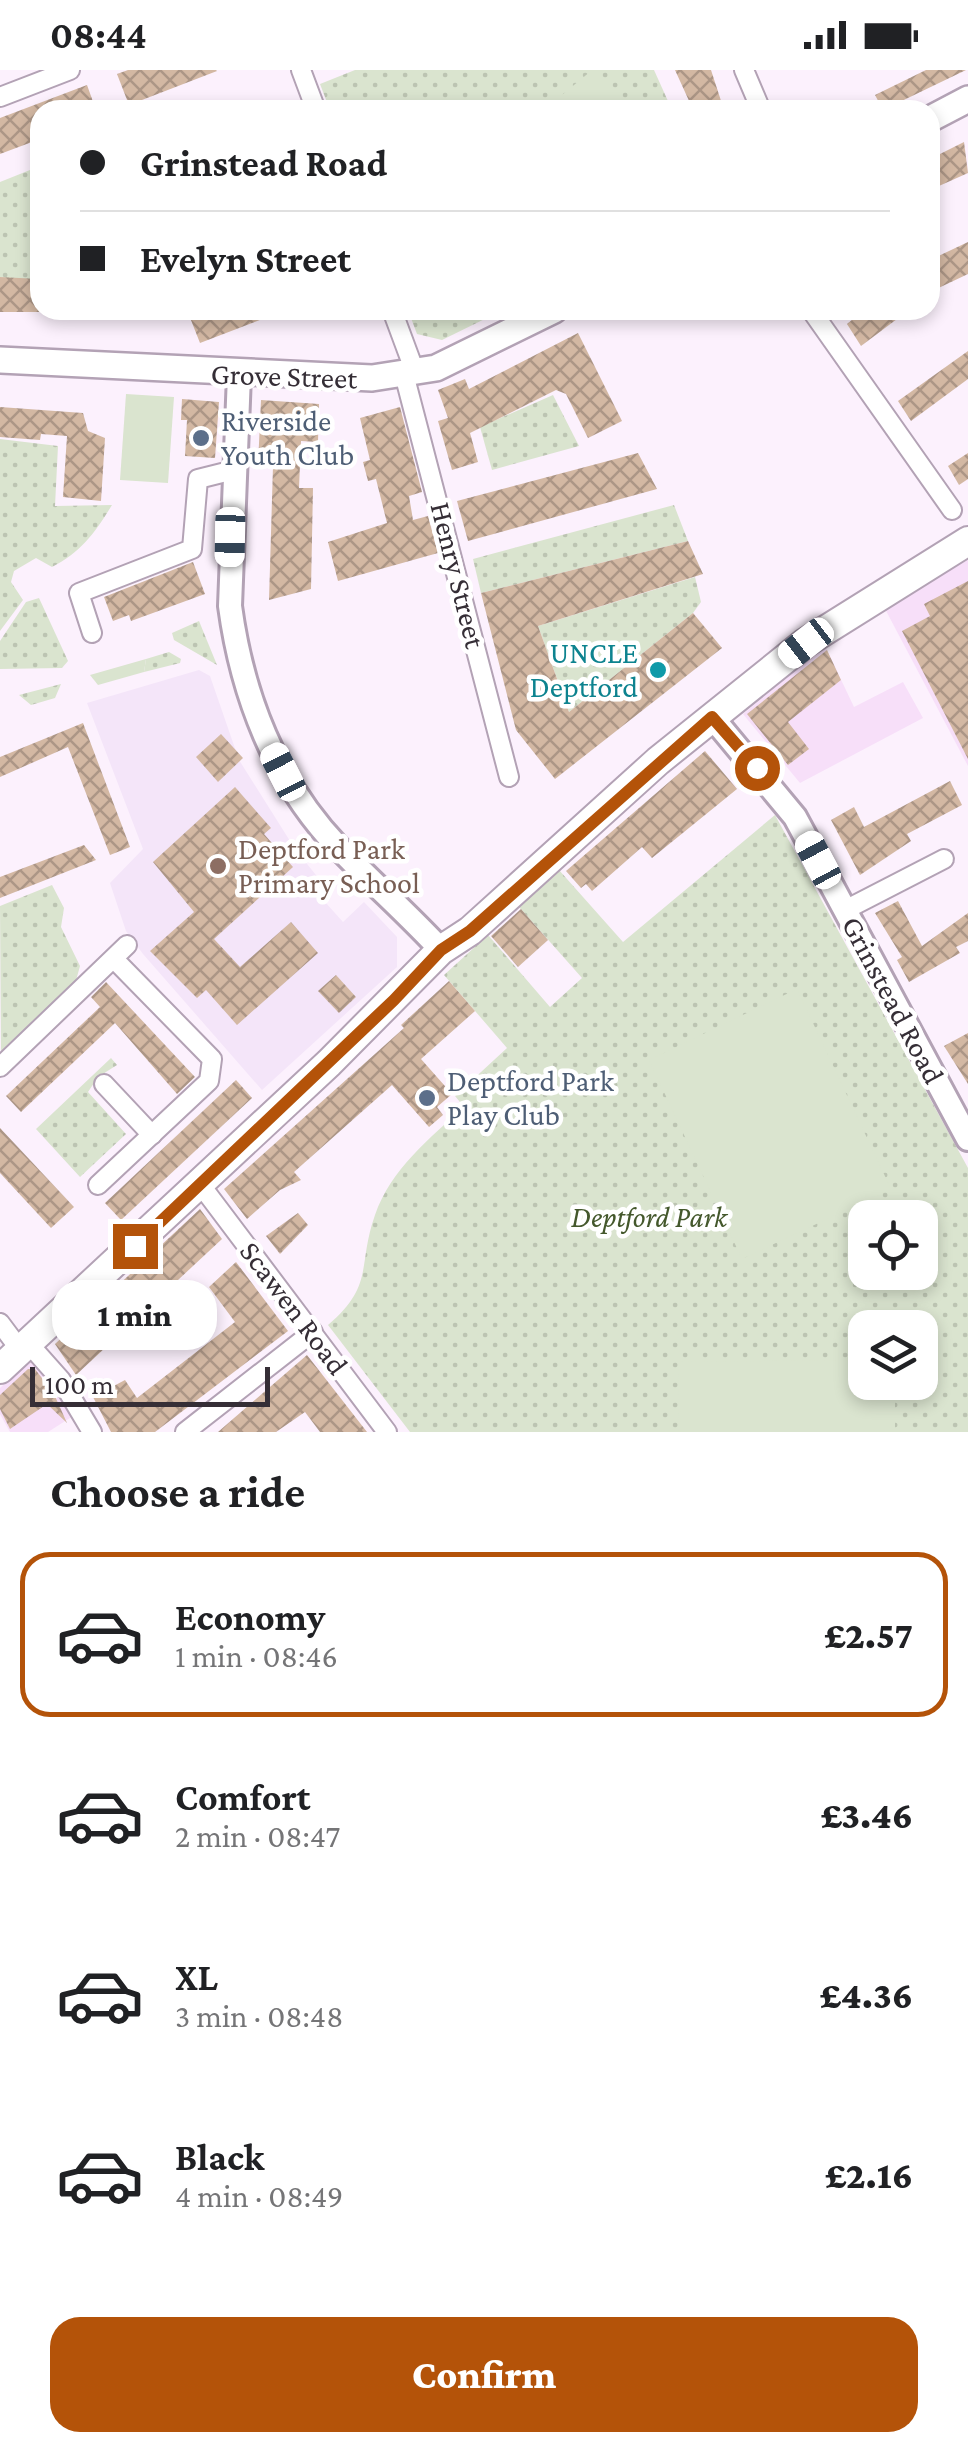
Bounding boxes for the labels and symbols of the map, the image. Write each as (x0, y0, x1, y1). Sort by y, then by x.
street label: Grove Street (210, 356, 359, 395)
place label: Riverside Youth Club (221, 404, 354, 471)
marker: Riverside Youth Club (190, 427, 212, 449)
street label: Henry Street (423, 498, 493, 653)
car (214, 507, 246, 567)
car (773, 613, 839, 673)
place label: UNCLE Deptford (530, 636, 638, 704)
marker: UNCLE Deptford (647, 659, 669, 681)
car (256, 738, 310, 806)
route start (735, 746, 780, 791)
car (791, 826, 845, 894)
place label: Deptford Park Primary School (238, 832, 420, 900)
marker: Deptford Park Primary School (207, 855, 229, 877)
street label: Grinstead Road (836, 911, 951, 1089)
place label: Deptford Park Play Club (447, 1064, 615, 1132)
marker: Deptford Park Play Club (416, 1087, 438, 1109)
park label: Deptford Park (571, 1200, 729, 1234)
route end (113, 1224, 158, 1269)
street label: Scawen Road (234, 1235, 355, 1381)
callout: 1 min (52, 1281, 218, 1351)
scale bar (30, 1362, 270, 1406)

